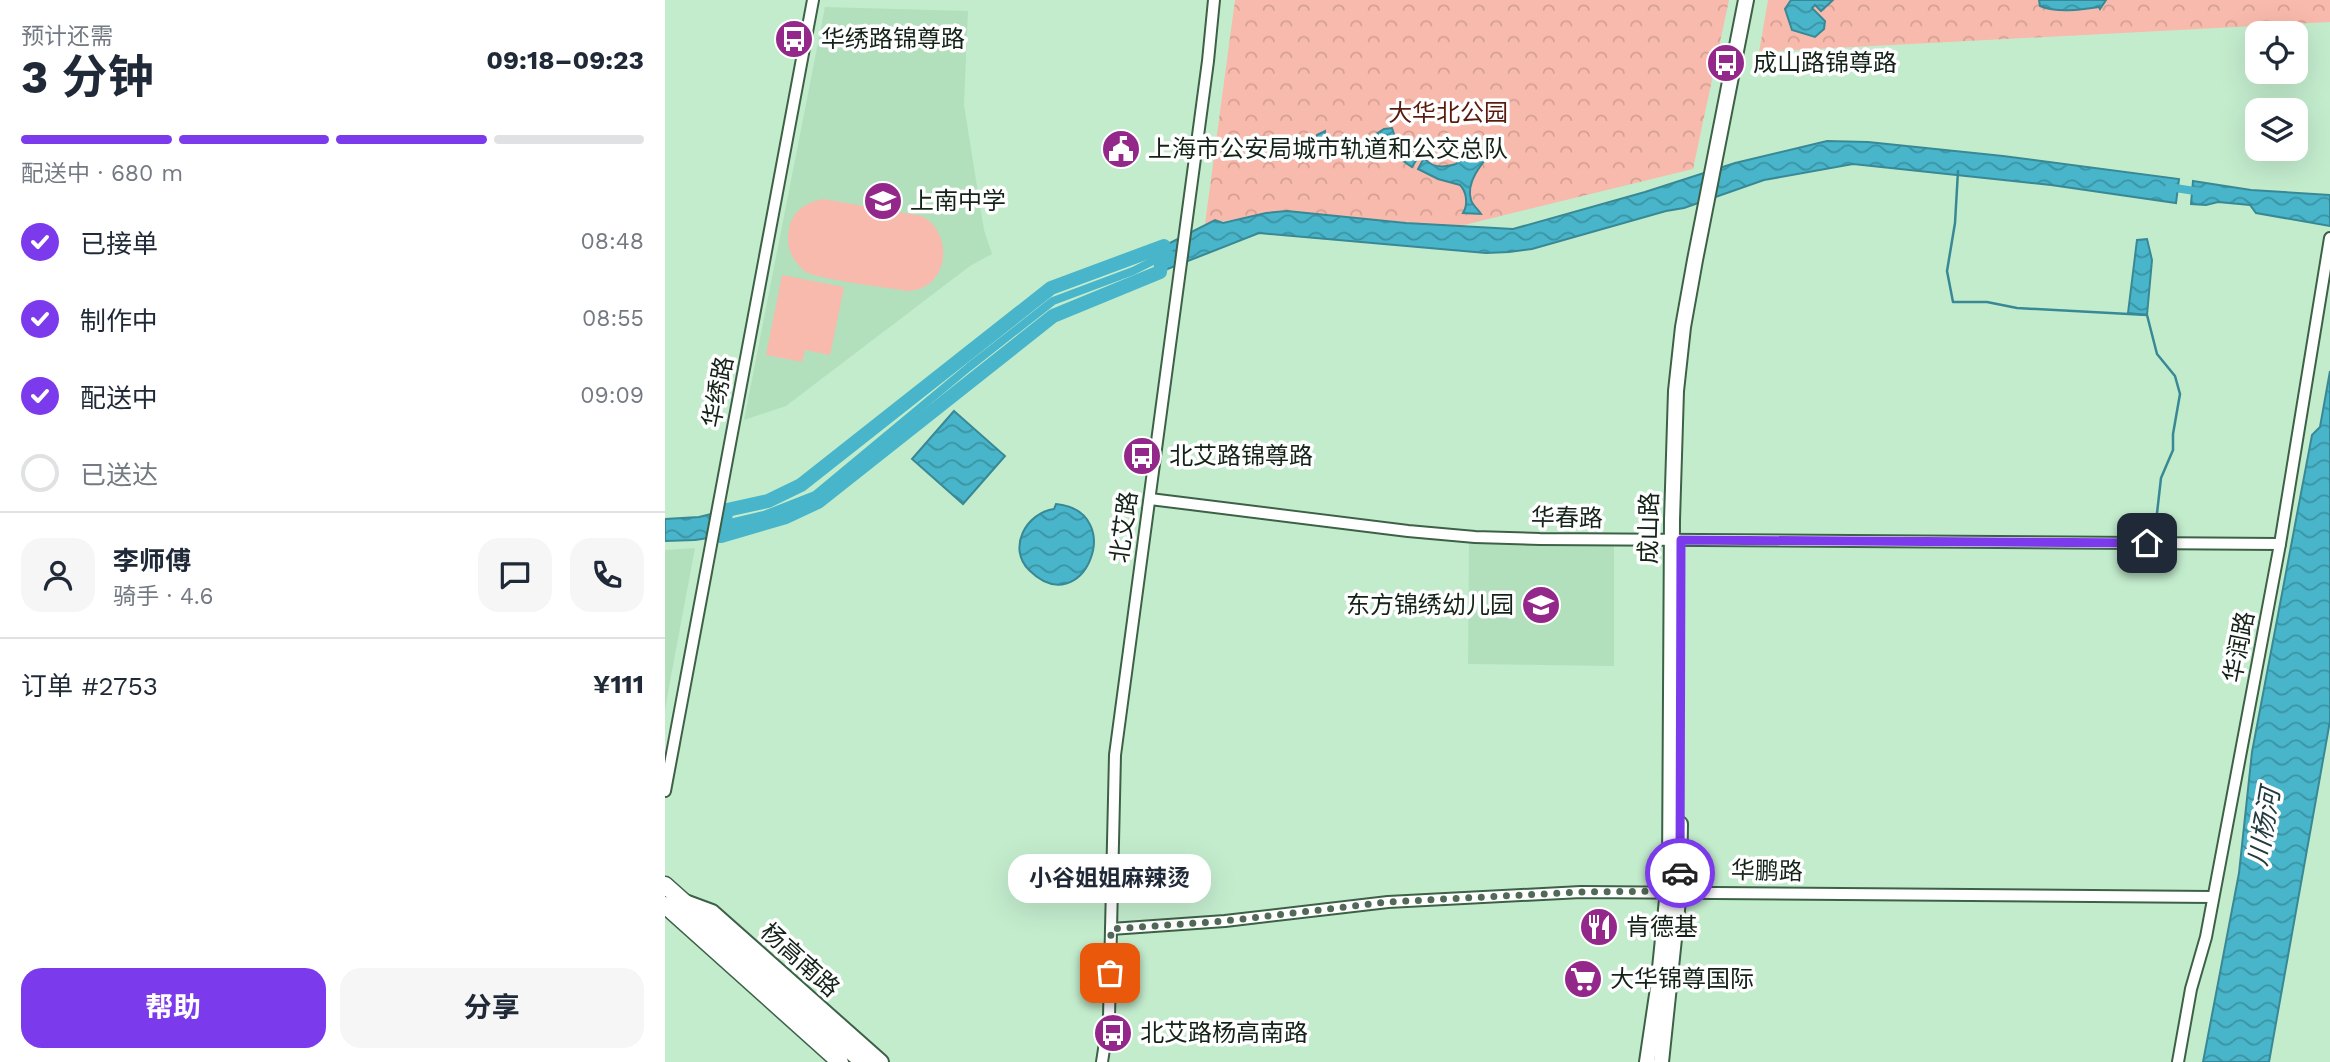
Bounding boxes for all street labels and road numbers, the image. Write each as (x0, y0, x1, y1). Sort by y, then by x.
street label: 华绣路 (697, 354, 739, 430)
street label: 北艾路 (1105, 489, 1143, 565)
street label: 成山路 (1634, 492, 1664, 564)
street label: 华春路 (1531, 503, 1603, 533)
street label: 华润路 (2218, 609, 2260, 685)
street label: 华鹏路 (1731, 856, 1803, 886)
street label: 杨高南路 (755, 917, 845, 1003)

